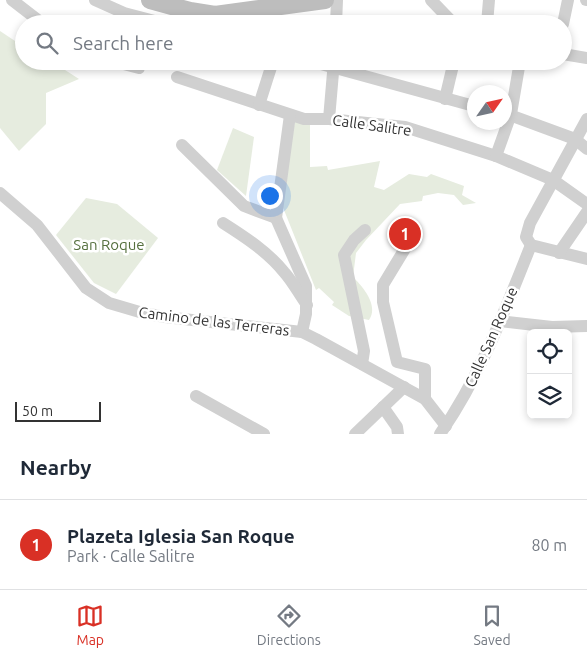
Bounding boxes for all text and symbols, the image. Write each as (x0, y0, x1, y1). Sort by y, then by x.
search box (15, 15, 572, 70)
icon: search (33, 29, 61, 57)
text: Search here (73, 32, 173, 54)
north arrow (467, 85, 512, 130)
street label: Calle Salitre (331, 111, 413, 139)
your location (257, 183, 283, 209)
pin: 1 (389, 215, 421, 253)
park label: San Roque (73, 236, 145, 253)
street label: Calle San Roque (461, 284, 521, 390)
street label: Camino de las Terreras (138, 303, 290, 339)
map controls (527, 329, 572, 419)
button: locate (527, 329, 572, 374)
button: layers (527, 374, 572, 419)
scale bar (15, 399, 101, 422)
text: 50 m (22, 403, 53, 419)
text: Nearby (20, 455, 91, 479)
text: Plazeta Iglesia San Roque (67, 525, 295, 547)
text: 1 (31, 536, 41, 554)
text: 80 m (531, 536, 567, 554)
text: Park · Calle Salitre (67, 547, 195, 565)
tab: Map (76, 602, 104, 648)
tab: Directions (257, 602, 321, 648)
tab: Saved (473, 602, 511, 648)

